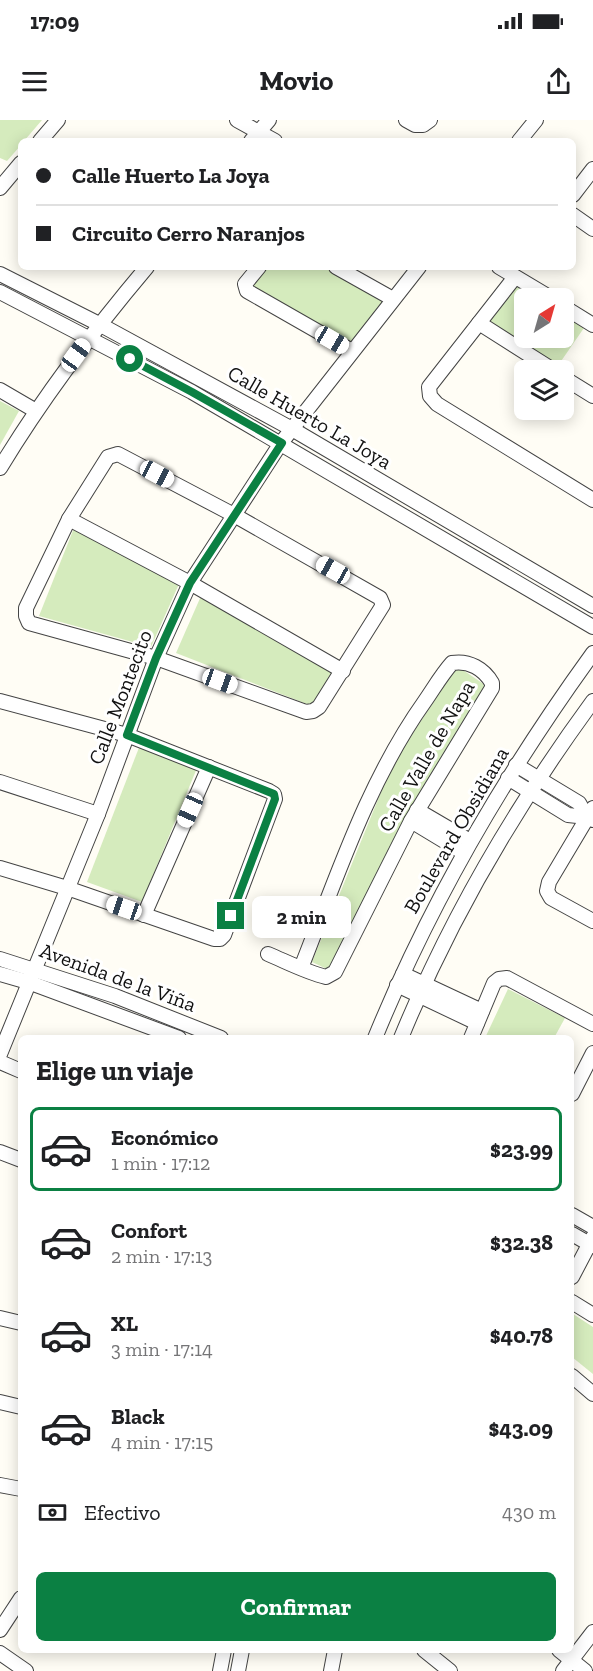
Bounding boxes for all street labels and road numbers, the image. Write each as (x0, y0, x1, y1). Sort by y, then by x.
street label: Calle Huerto La Joya (224, 360, 396, 474)
street label: Calle Montecito (83, 626, 157, 768)
street label: Calle Valle de Napa (373, 676, 479, 836)
street label: Boulevard Obsidiana (398, 743, 514, 917)
street label: Avenida de la Viña (36, 937, 200, 1017)

